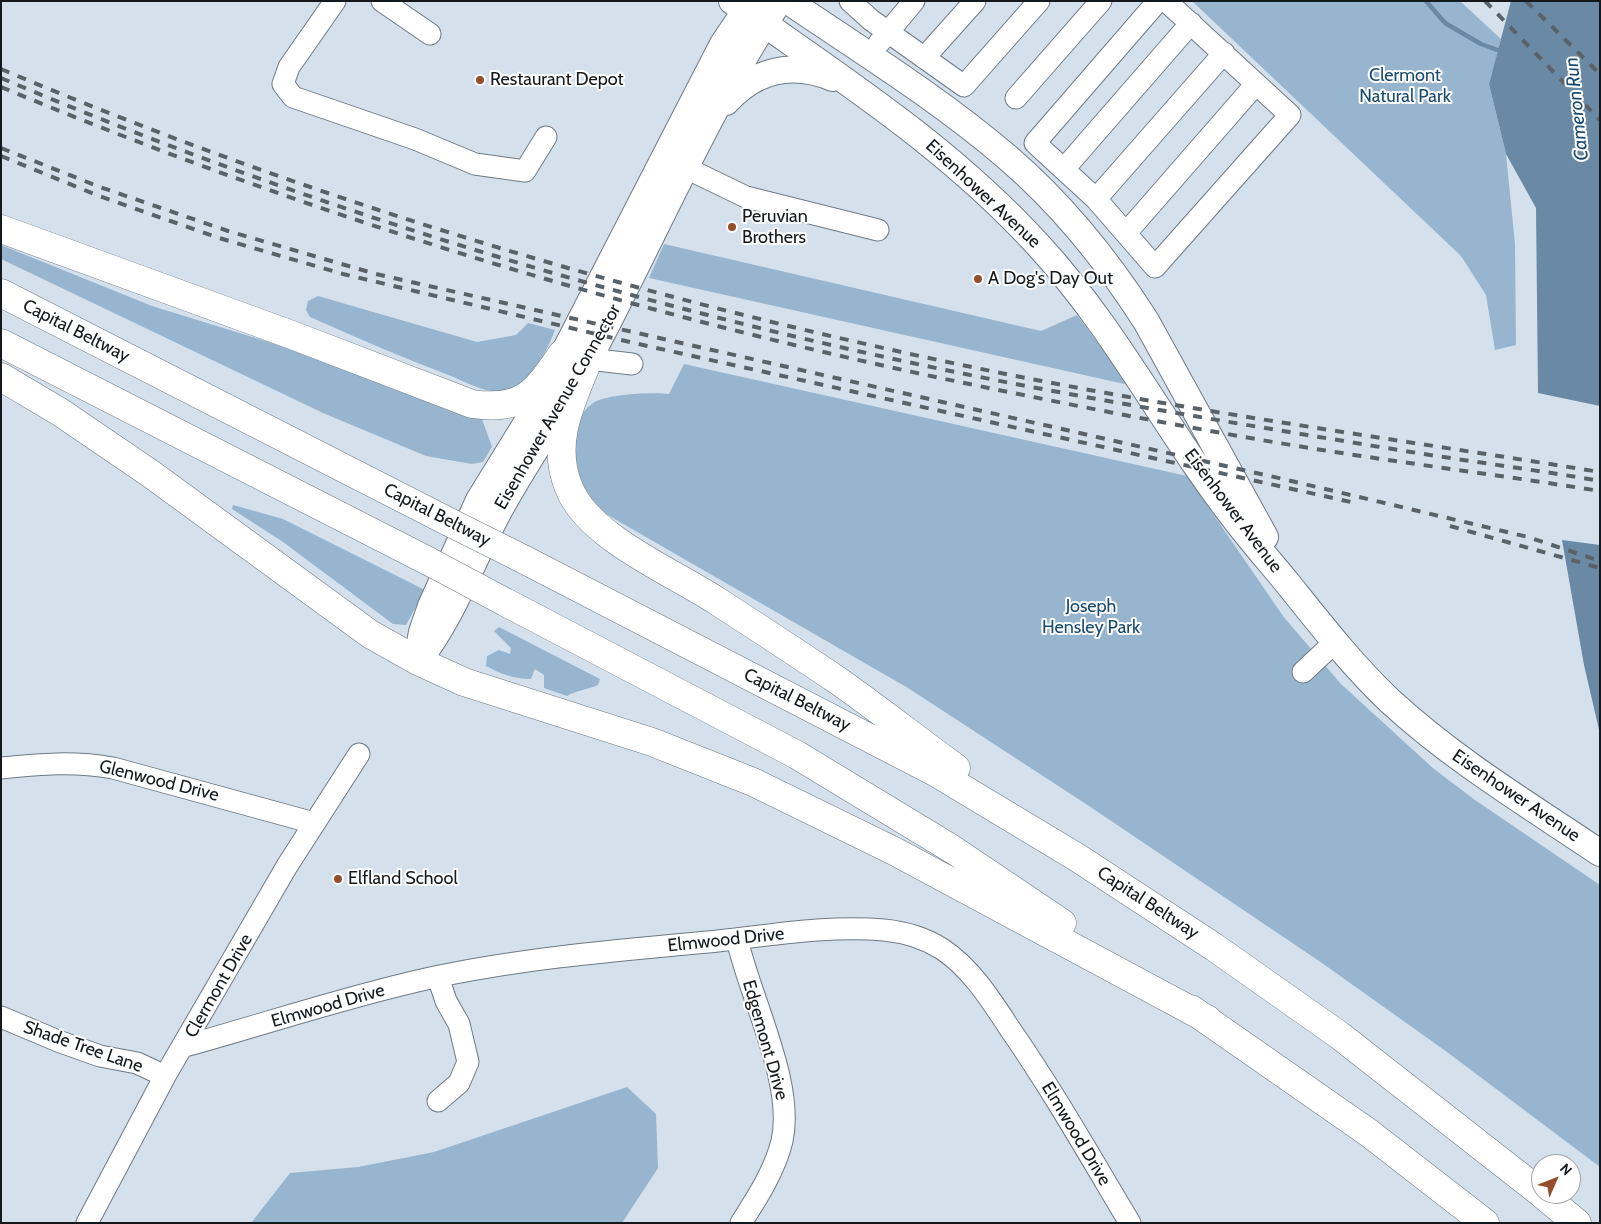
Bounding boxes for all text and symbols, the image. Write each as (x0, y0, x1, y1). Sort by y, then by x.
water label: Cameron Run (1560, 56, 1594, 162)
park label: Clermont Natural Park (1359, 65, 1451, 108)
place label: Restaurant Depot (490, 69, 624, 91)
marker: Restaurant Depot (474, 74, 486, 86)
street label: Eisenhower Avenue (921, 135, 1045, 253)
place label: Peruvian Brothers (742, 206, 808, 248)
marker: Peruvian Brothers (726, 221, 738, 233)
place label: A Dog's Day Out (988, 268, 1113, 290)
marker: A Dog's Day Out (972, 273, 984, 285)
street label: Capital Beltway (19, 295, 133, 367)
street label: Eisenhower Avenue Connector (490, 301, 626, 513)
street label: Eisenhower Avenue (1179, 445, 1287, 577)
street label: Capital Beltway (380, 479, 494, 551)
park label: Joseph Hensley Park (1042, 596, 1140, 638)
street label: Capital Beltway (740, 664, 854, 736)
street label: Eisenhower Avenue (1448, 745, 1584, 847)
street label: Glenwood Drive (97, 756, 221, 806)
street label: Capital Beltway (1093, 862, 1203, 944)
place label: Elfland School (348, 868, 458, 890)
marker: Elfland School (332, 873, 344, 885)
street label: Elmwood Drive (667, 923, 785, 957)
street label: Clermont Drive (181, 930, 257, 1042)
street label: Edgemont Drive (738, 977, 792, 1103)
street label: Elmwood Drive (269, 979, 387, 1033)
street label: Shade Tree Lane (20, 1016, 146, 1078)
street label: Elmwood Drive (1037, 1078, 1115, 1190)
north arrow (1531, 1154, 1581, 1204)
text: N (1556, 1159, 1576, 1179)

